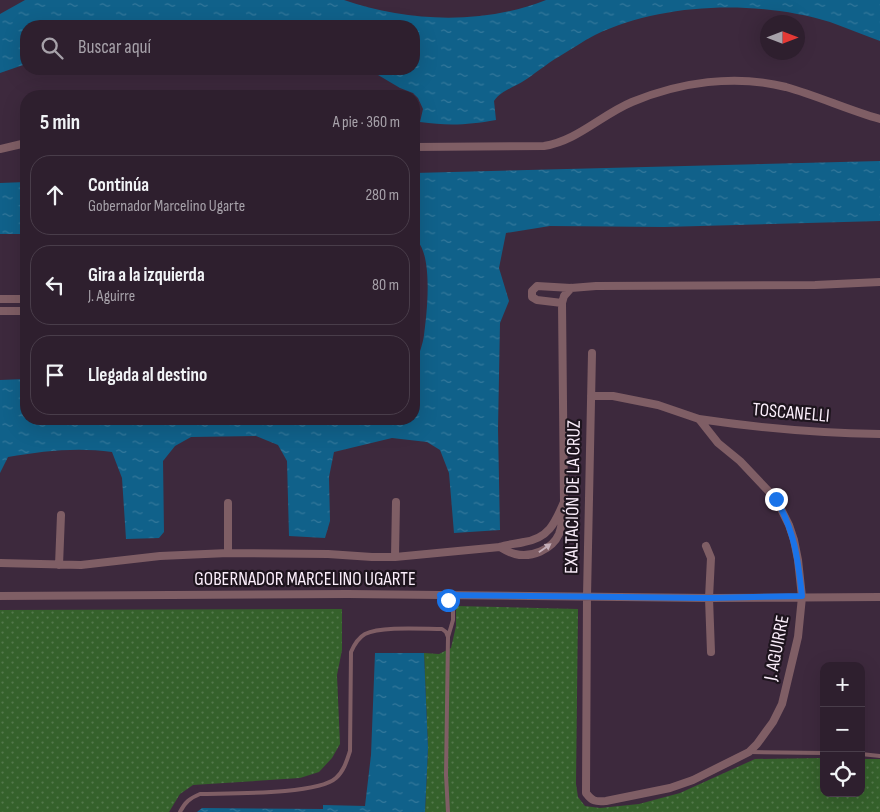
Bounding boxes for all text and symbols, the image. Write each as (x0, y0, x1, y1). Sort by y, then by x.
north arrow (760, 15, 805, 60)
search box (20, 20, 420, 75)
icon: search (38, 34, 66, 62)
text: Buscar aquí (78, 36, 151, 59)
text: 5 min (40, 110, 80, 135)
text: A pie · 360 m (333, 113, 400, 132)
text: Continúa (88, 174, 149, 197)
icon: ahead (41, 181, 69, 209)
text: 280 m (365, 186, 399, 205)
text: Gobernador Marcelino Ugarte (88, 197, 245, 216)
text: Gira a la izquierda (88, 264, 205, 287)
icon: left (41, 271, 69, 299)
text: 80 m (372, 276, 399, 295)
text: J. Aguirre (88, 287, 135, 306)
icon: arrive (41, 361, 69, 389)
text: Llegada al destino (88, 364, 207, 387)
street label: TOSCANELLI (751, 398, 831, 428)
street label: EXALTACIÓN DE LA CRUZ (560, 420, 586, 574)
route end (765, 488, 788, 511)
one-way arrow (538, 543, 552, 553)
street label: GOBERNADOR MARCELINO UGARTE (194, 568, 416, 591)
route start (437, 589, 460, 612)
street label: J. AGUIRRE (759, 613, 795, 684)
map controls (820, 662, 865, 797)
button: + (820, 662, 865, 707)
button: − (820, 707, 865, 752)
button: locate (820, 752, 865, 797)

